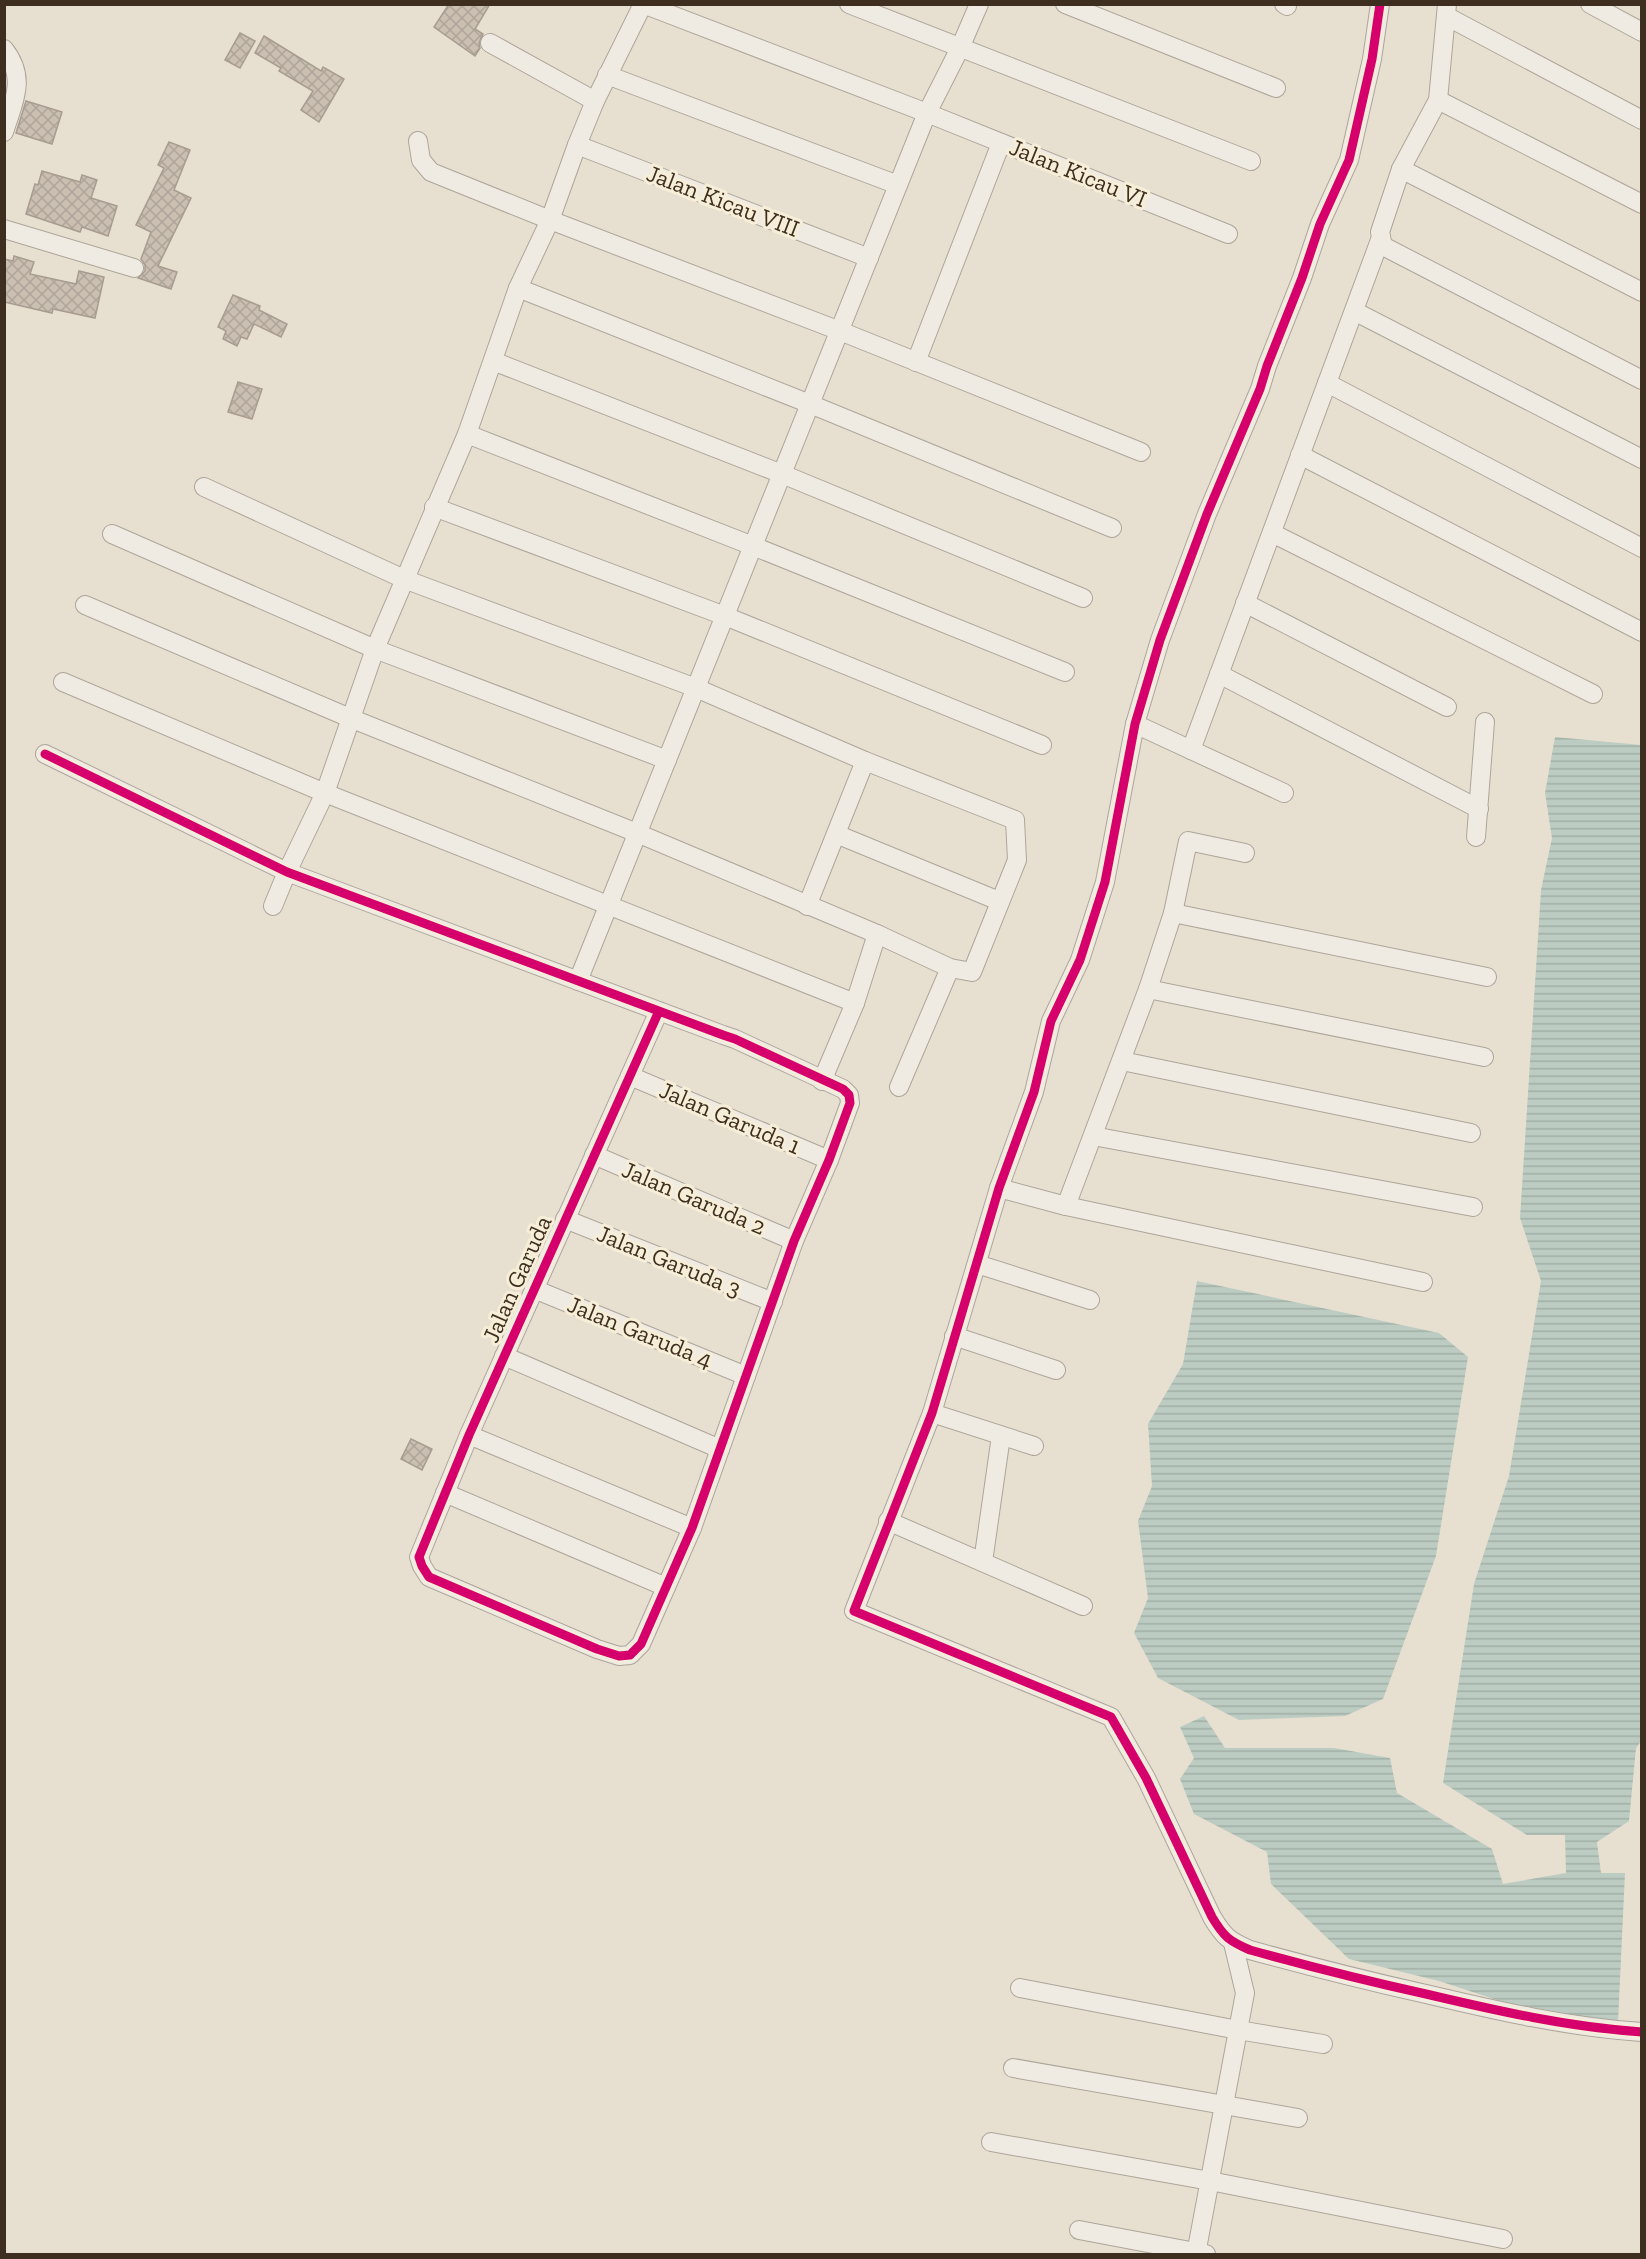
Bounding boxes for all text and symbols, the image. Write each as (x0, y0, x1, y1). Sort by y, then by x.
street label: Jalan Kicau VI (1005, 132, 1151, 213)
street label: Jalan Kicau VIII (643, 158, 803, 243)
street label: Jalan Garuda 1 (655, 1075, 805, 1160)
street label: Jalan Garuda 2 (618, 1154, 770, 1241)
street label: Jalan Garuda (476, 1211, 558, 1347)
street label: Jalan Garuda 3 (593, 1218, 745, 1303)
street label: Jalan Garuda 4 (563, 1289, 717, 1374)

